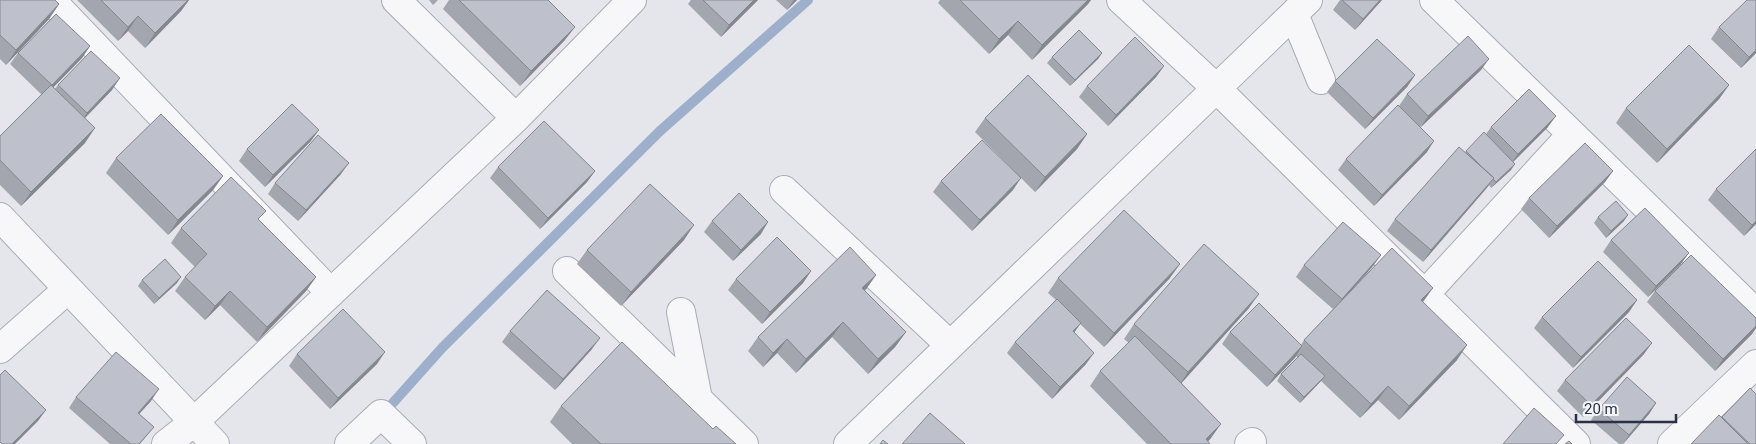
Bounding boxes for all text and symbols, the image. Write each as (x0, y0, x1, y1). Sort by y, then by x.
scale bar (1576, 392, 1676, 424)
text: 20 m (1584, 400, 1618, 418)

